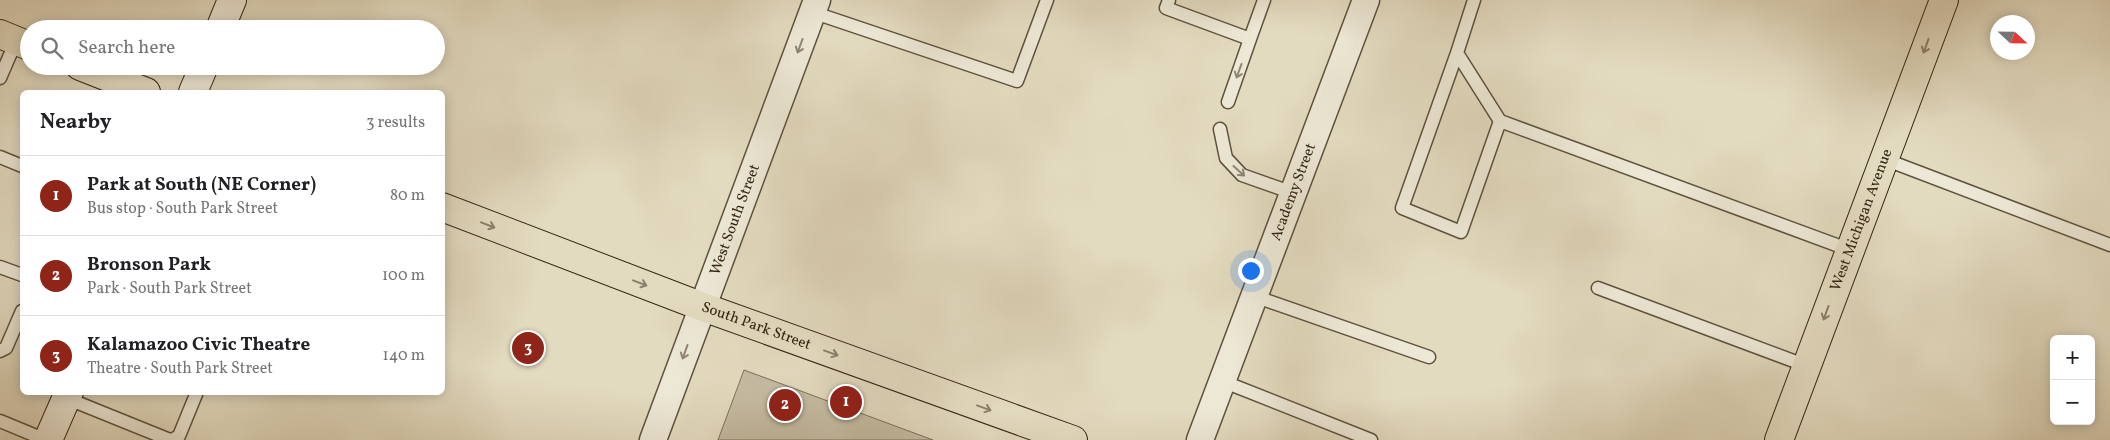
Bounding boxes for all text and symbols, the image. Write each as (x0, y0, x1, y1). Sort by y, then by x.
north arrow (1990, 15, 2035, 60)
search box (20, 20, 445, 75)
icon: search (38, 34, 66, 62)
text: Search here (78, 35, 175, 61)
one-way arrow (795, 37, 804, 53)
one-way arrow (1921, 38, 1930, 53)
one-way arrow (1234, 62, 1243, 78)
text: Nearby (40, 108, 111, 137)
text: 3 results (366, 112, 425, 134)
street label: Academy Street (1266, 140, 1322, 244)
street label: West Michigan Avenue (1825, 146, 1898, 294)
street label: West South Street (705, 161, 765, 278)
one-way arrow (1233, 165, 1246, 177)
text: Park at South (NE Corner) (87, 172, 316, 198)
text: 1 (53, 185, 59, 207)
text: 80 m (390, 185, 425, 207)
text: Bus stop · South Park Street (87, 198, 278, 220)
one-way arrow (480, 221, 495, 230)
text: Bronson Park (87, 252, 211, 278)
your location (1238, 258, 1264, 284)
text: 2 (52, 265, 60, 287)
text: 100 m (382, 265, 425, 287)
text: Park · South Park Street (87, 278, 252, 300)
one-way arrow (632, 279, 647, 288)
street label: South Park Street (698, 297, 814, 355)
one-way arrow (1821, 305, 1830, 320)
pin: 3 (512, 329, 544, 367)
text: Kalamazoo Civic Theatre (87, 332, 310, 358)
map controls (2050, 335, 2095, 425)
button: + (2050, 335, 2095, 380)
text: 3 (52, 345, 60, 367)
text: 140 m (383, 345, 425, 367)
one-way arrow (680, 345, 689, 360)
one-way arrow (823, 349, 838, 358)
text: Theatre · South Park Street (87, 358, 273, 380)
button: − (2050, 380, 2095, 425)
pin: 1 (830, 383, 862, 421)
pin: 2 (769, 386, 801, 424)
one-way arrow (975, 404, 991, 413)

